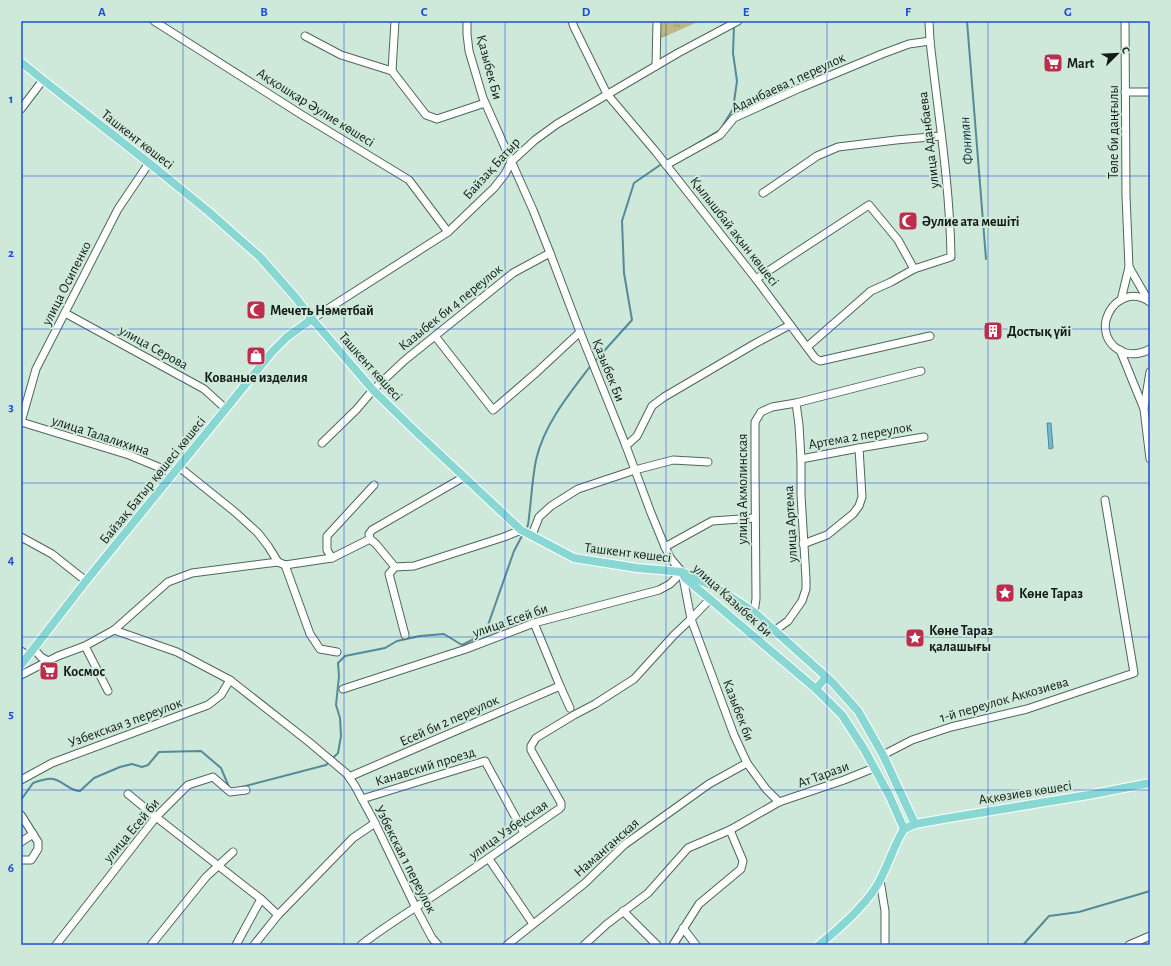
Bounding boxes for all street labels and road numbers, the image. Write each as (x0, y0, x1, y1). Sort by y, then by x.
street label: Қазыбек Би (474, 33, 504, 101)
street label: Аданбаева 1 переулок (729, 50, 848, 115)
street label: Аққошқар Әулие көшесі (254, 66, 377, 150)
street label: Төле би даңғылы (1107, 85, 1121, 179)
street label: улица Аданбаева (916, 90, 942, 190)
street label: Ташкент көшесі (99, 107, 176, 172)
street label: Байзақ Батыр (461, 135, 523, 202)
street label: Қылышбай ақын көшесі (687, 174, 781, 289)
street label: улица Осипенко (39, 239, 94, 328)
street label: Казыбек би 4 переулок (396, 262, 505, 354)
street label: улица Серова (116, 323, 191, 373)
street label: Ташкент көшесі (336, 330, 405, 404)
street label: Қазыбек Би (589, 337, 627, 404)
street label: улица Талалихина (49, 413, 152, 459)
street label: Байзақ Батыр қөшесі көшесі (97, 414, 208, 547)
street label: Артема 2 переулок (807, 420, 914, 452)
street label: улица Акмолинская (736, 433, 750, 546)
street label: улица Артема (782, 485, 800, 564)
street label: Ташкент көшесі (584, 541, 672, 565)
street label: улица Казыбек Би (689, 561, 775, 640)
street label: улица Есей би (470, 602, 550, 641)
street label: 1-й переулок Аккозиева (938, 675, 1071, 725)
street label: Казыбек би (720, 678, 756, 743)
street label: Есей би 2 переулок (398, 693, 501, 749)
street label: Узбекская 3 переулок (67, 696, 185, 750)
street label: Канавский проезд (374, 745, 477, 789)
street label: Ат Тарази (796, 759, 851, 791)
street label: Ақкөзиев көшесі (977, 779, 1073, 807)
street label: улица Есей би (100, 796, 162, 866)
street label: улица Узбекская (466, 797, 551, 863)
street label: Узбекская 1 переулок (372, 803, 439, 916)
street label: Наманганская (571, 816, 642, 880)

